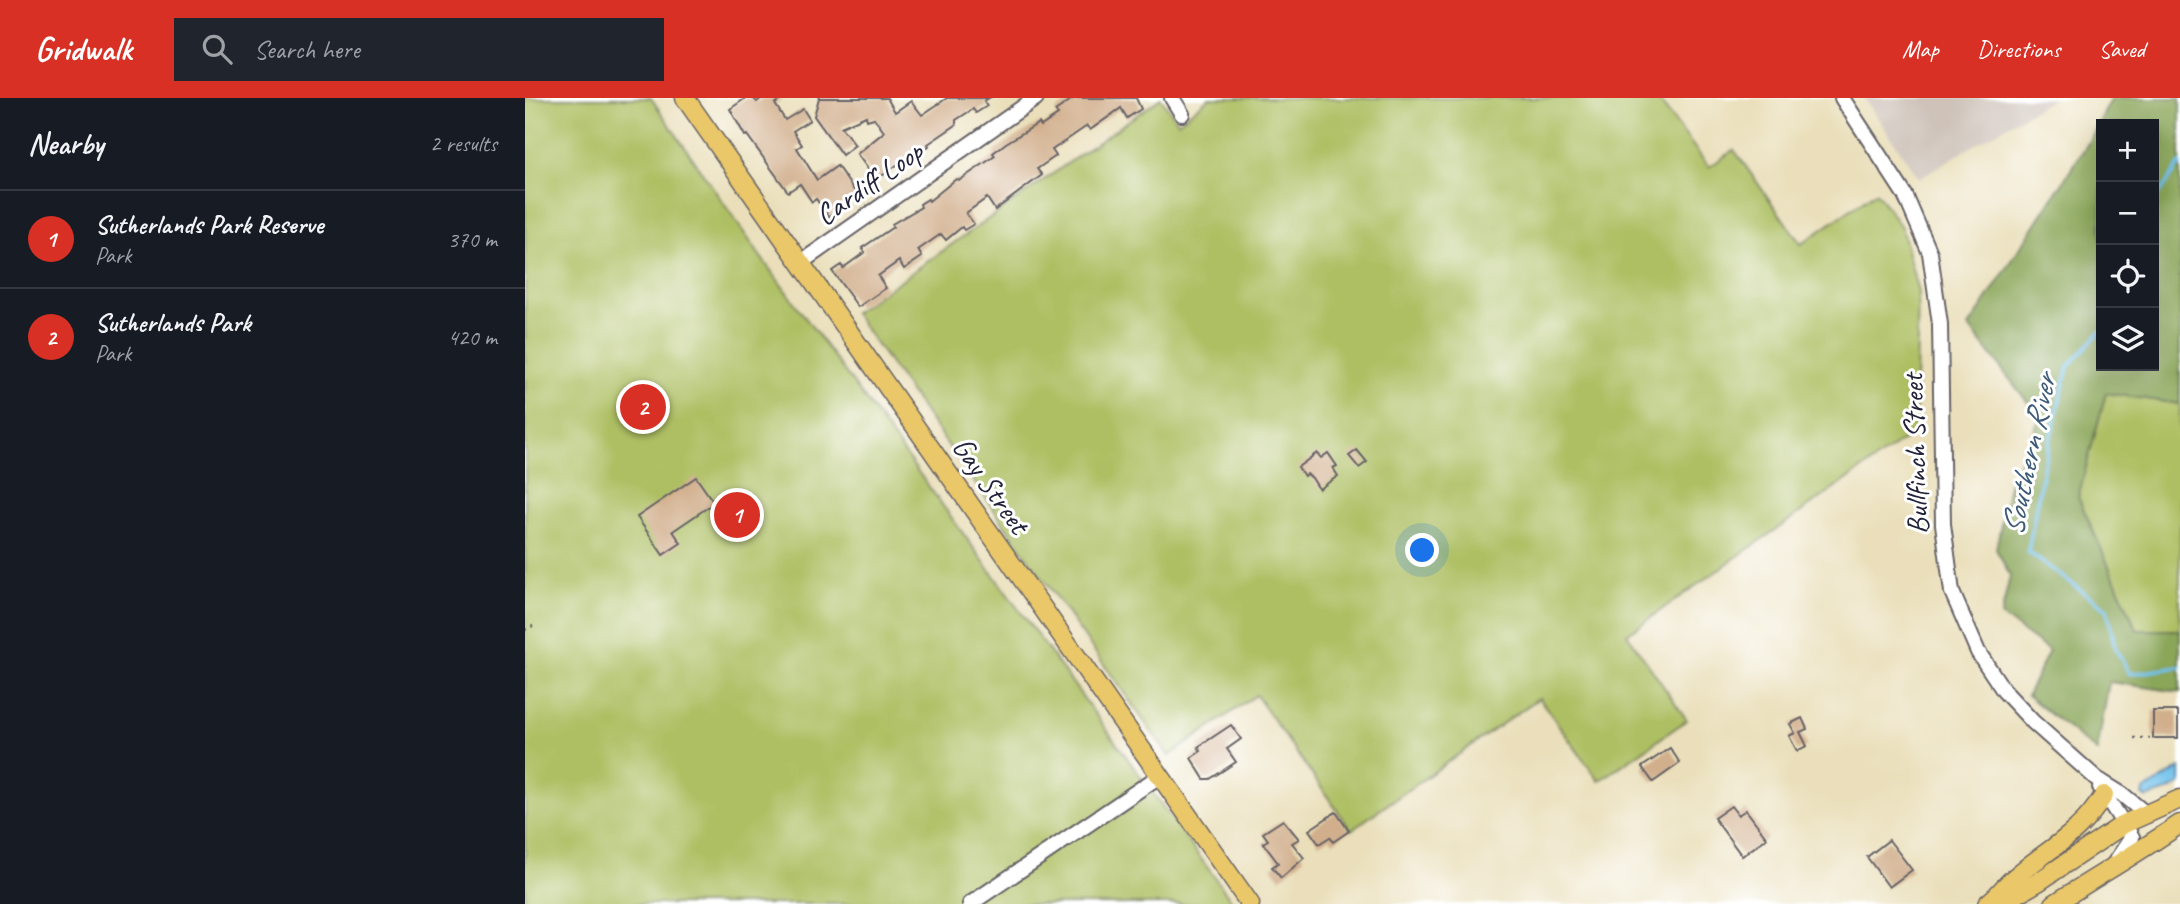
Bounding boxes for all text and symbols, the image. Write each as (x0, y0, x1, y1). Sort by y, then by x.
search box (174, 18, 664, 81)
text: Gridwalk (35, 28, 132, 70)
icon: search (198, 30, 236, 68)
text: Search here (254, 33, 360, 66)
text: Map (1902, 34, 1939, 64)
text: Directions (1977, 34, 2060, 64)
text: Saved (2098, 34, 2145, 64)
map controls (2096, 119, 2159, 371)
button: + (2096, 119, 2159, 182)
text: Nearby (28, 125, 104, 163)
text: 2 results (430, 129, 497, 158)
street label: Cardiff Loop (808, 131, 932, 234)
button: − (2096, 182, 2159, 245)
text: Sutherlands Park Reserve (95, 208, 323, 241)
text: 1 (46, 225, 56, 254)
text: 370 m (448, 225, 497, 254)
text: Park (95, 241, 131, 270)
button: locate (2096, 245, 2159, 308)
text: Sutherlands Park (95, 306, 251, 339)
button: layers (2096, 308, 2159, 371)
text: 2 (46, 323, 56, 352)
text: 420 m (448, 323, 497, 352)
text: Park (95, 339, 131, 368)
water label: Southern River (1991, 366, 2067, 539)
street label: Bullfinch Street (1893, 370, 1937, 535)
pin: 2 (620, 381, 666, 433)
street label: Gay Street (944, 429, 1040, 543)
pin: 1 (714, 489, 760, 541)
your location (1405, 533, 1439, 567)

